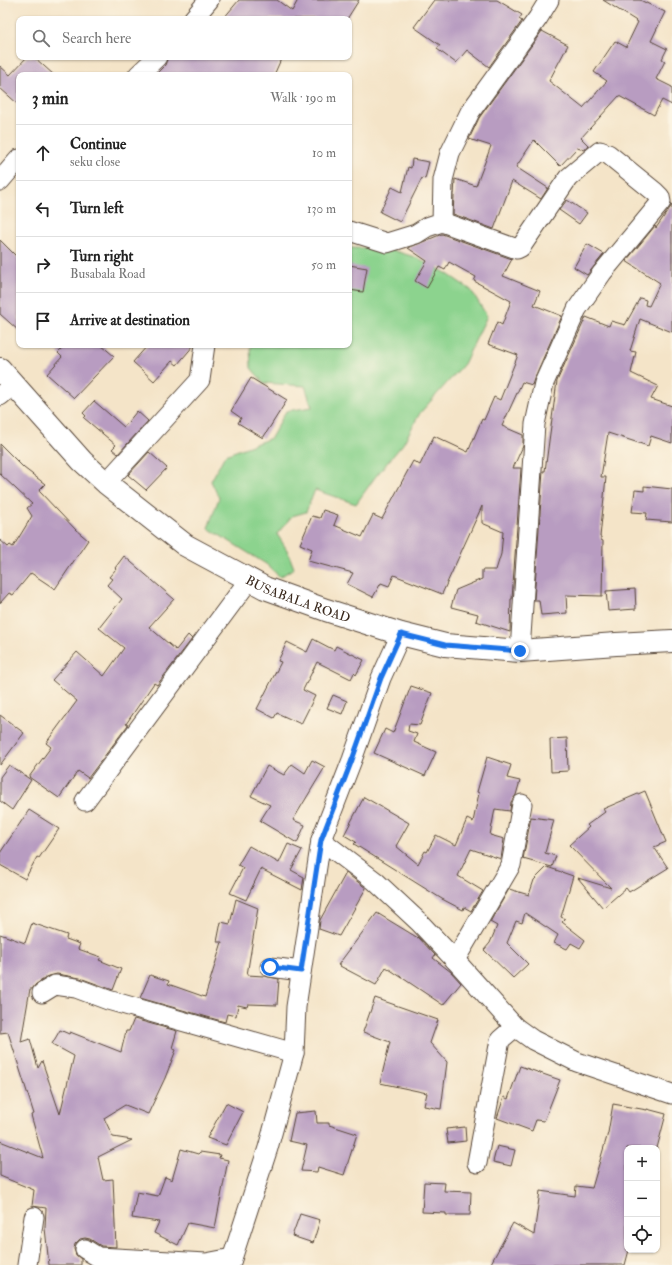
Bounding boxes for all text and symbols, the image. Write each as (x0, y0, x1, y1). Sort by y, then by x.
search box (16, 16, 352, 60)
icon: search (30, 27, 52, 49)
text: Search here (62, 29, 131, 48)
text: 3 min (32, 88, 69, 109)
text: Walk · 190 m (270, 90, 336, 106)
text: Continue (70, 135, 126, 154)
icon: ahead (32, 142, 54, 164)
text: 10 m (312, 145, 336, 161)
text: seku close (70, 154, 120, 170)
icon: left (32, 198, 54, 220)
text: Turn left (70, 199, 124, 218)
text: 130 m (307, 201, 336, 217)
text: Turn right (70, 247, 133, 266)
icon: right (32, 254, 54, 276)
text: 50 m (311, 257, 336, 273)
text: Busabala Road (70, 266, 145, 282)
icon: arrive (32, 310, 54, 332)
text: Arrive at destination (70, 311, 190, 330)
street label: BUSABALA ROAD (243, 572, 352, 626)
route end (511, 642, 529, 660)
route start (261, 958, 279, 976)
map controls (624, 1145, 660, 1253)
button: + (624, 1145, 660, 1181)
button: − (624, 1181, 660, 1217)
button: locate (624, 1217, 660, 1253)

